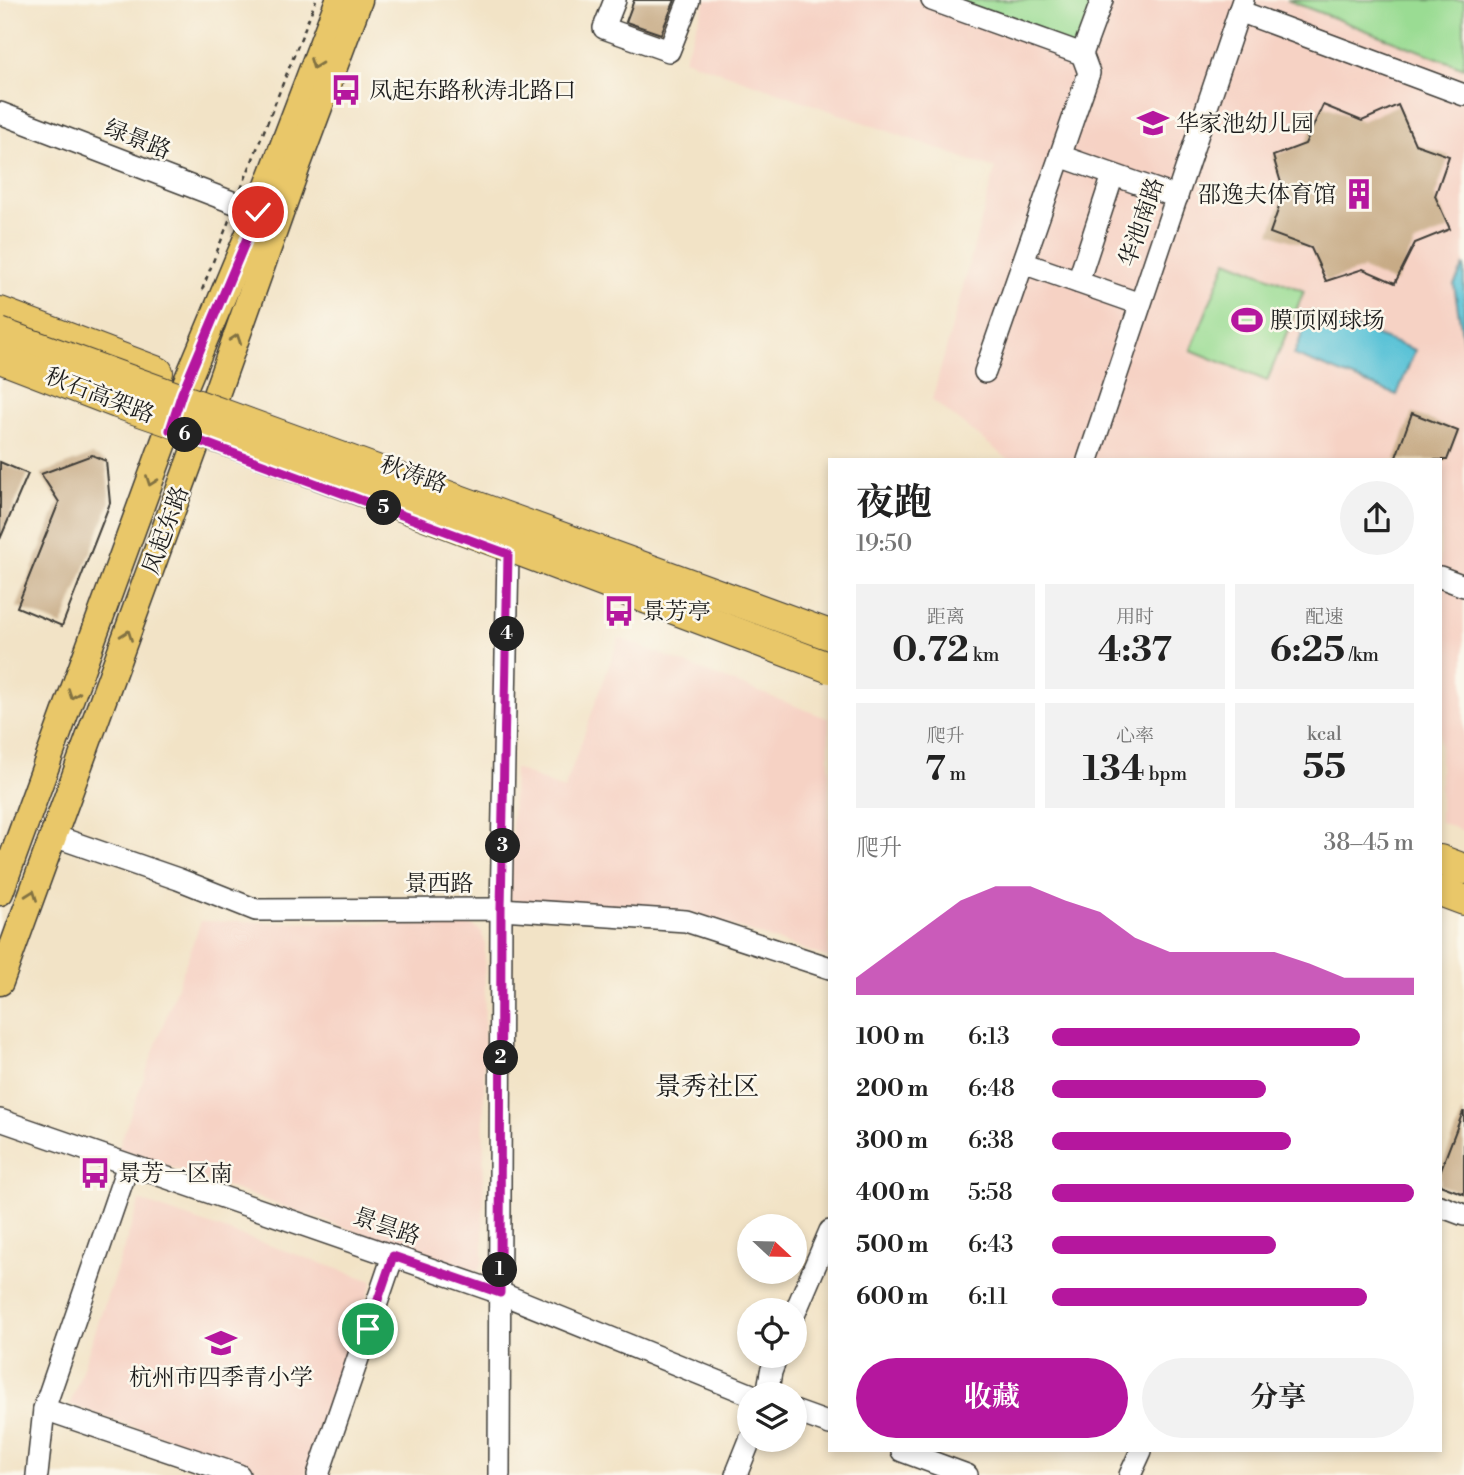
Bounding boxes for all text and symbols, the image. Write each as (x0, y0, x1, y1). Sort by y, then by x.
one-way arrow (309, 57, 323, 69)
bus stop icon: 凤起东路秋涛北路口 (329, 73, 363, 107)
place label: 凤起东路秋涛北路口 (369, 77, 576, 105)
school or university icon: 华家池幼儿园 (1136, 106, 1170, 140)
place label: 华家池幼儿园 (1176, 110, 1314, 138)
street label: 绿景路 (100, 114, 175, 165)
street label: 华池南路 (1114, 174, 1170, 270)
building icon: 邵逸夫体育馆 (1342, 177, 1376, 211)
place label: 邵逸夫体育馆 (1198, 181, 1336, 209)
pin (228, 182, 288, 242)
icon: check (239, 193, 277, 231)
sports icon: 膜顶网球场 (1230, 303, 1264, 337)
place label: 膜顶网球场 (1270, 307, 1385, 335)
one-way arrow (228, 333, 242, 345)
street label: 秋石高架路 (41, 362, 158, 430)
pin: 6 (168, 418, 202, 452)
text: 6 (179, 422, 190, 446)
street label: 秋涛路 (376, 450, 451, 499)
one-way arrow (145, 474, 159, 486)
text: 夜跑 (856, 480, 932, 527)
button: share (1340, 481, 1414, 555)
street label: 凤起东路 (137, 482, 195, 578)
pin: 5 (366, 490, 402, 526)
text: 5 (378, 495, 389, 519)
text: 19:50 (856, 530, 912, 558)
bus stop icon: 景芳亭 (602, 594, 636, 628)
place label: 景芳亭 (642, 598, 711, 626)
text: 距离 (927, 605, 965, 629)
text: 用时 (1116, 605, 1154, 629)
text: 配速 (1305, 605, 1343, 629)
pin: 4 (490, 616, 524, 652)
text: 4 (500, 621, 513, 645)
text: 0.72 (892, 629, 969, 672)
text: 4:37 (1098, 629, 1172, 672)
text: 6:25 (1270, 629, 1345, 672)
one-way arrow (118, 630, 132, 642)
text: km (969, 643, 999, 667)
text: /km (1345, 643, 1379, 667)
one-way arrow (67, 688, 81, 700)
text: kcal (1307, 722, 1342, 746)
text: 爬升 (927, 724, 965, 748)
text: 心率 (1116, 724, 1154, 748)
text: 55 (1303, 746, 1346, 789)
text: 7 (925, 748, 946, 791)
text: 134 (1083, 748, 1145, 791)
text: m (946, 762, 966, 786)
text: bpm (1145, 762, 1187, 786)
pin: 3 (486, 828, 520, 864)
text: 38–45 m (1324, 829, 1414, 857)
text: 3 (497, 833, 508, 857)
text: 爬升 (856, 834, 902, 862)
street label: 景西路 (405, 870, 474, 898)
one-way arrow (24, 889, 38, 901)
text: 100 m (856, 1023, 924, 1051)
text: 6:13 (968, 1023, 1010, 1051)
pin: 2 (484, 1040, 518, 1076)
text: 2 (495, 1045, 506, 1069)
district label: 景秀社区 (655, 1071, 759, 1103)
text: 200 m (856, 1075, 928, 1103)
text: 6:48 (968, 1075, 1015, 1103)
text: 300 m (856, 1127, 928, 1155)
text: 6:38 (968, 1127, 1014, 1155)
bus stop icon: 景芳一区南 (78, 1156, 112, 1190)
place label: 景芳一区南 (118, 1160, 233, 1188)
text: 400 m (856, 1179, 929, 1207)
text: 5:58 (968, 1179, 1013, 1207)
street label: 景昙路 (349, 1202, 424, 1251)
north arrow (737, 1214, 807, 1284)
map controls (737, 1214, 807, 1452)
text: 500 m (856, 1231, 928, 1259)
text: 6:43 (968, 1231, 1014, 1259)
pin: 1 (482, 1252, 518, 1288)
text: 1 (495, 1257, 504, 1281)
text: 600 m (856, 1283, 929, 1311)
text: 6:11 (968, 1283, 1008, 1311)
button: locate (737, 1298, 807, 1368)
pin (338, 1299, 398, 1359)
icon: arrive (349, 1310, 387, 1348)
school or university icon: 杭州市四季青小学 (204, 1326, 238, 1360)
button: 收藏 (856, 1358, 1128, 1438)
button: 分享 (1142, 1358, 1414, 1438)
place label: 杭州市四季青小学 (129, 1364, 313, 1392)
button: layers (737, 1382, 807, 1452)

